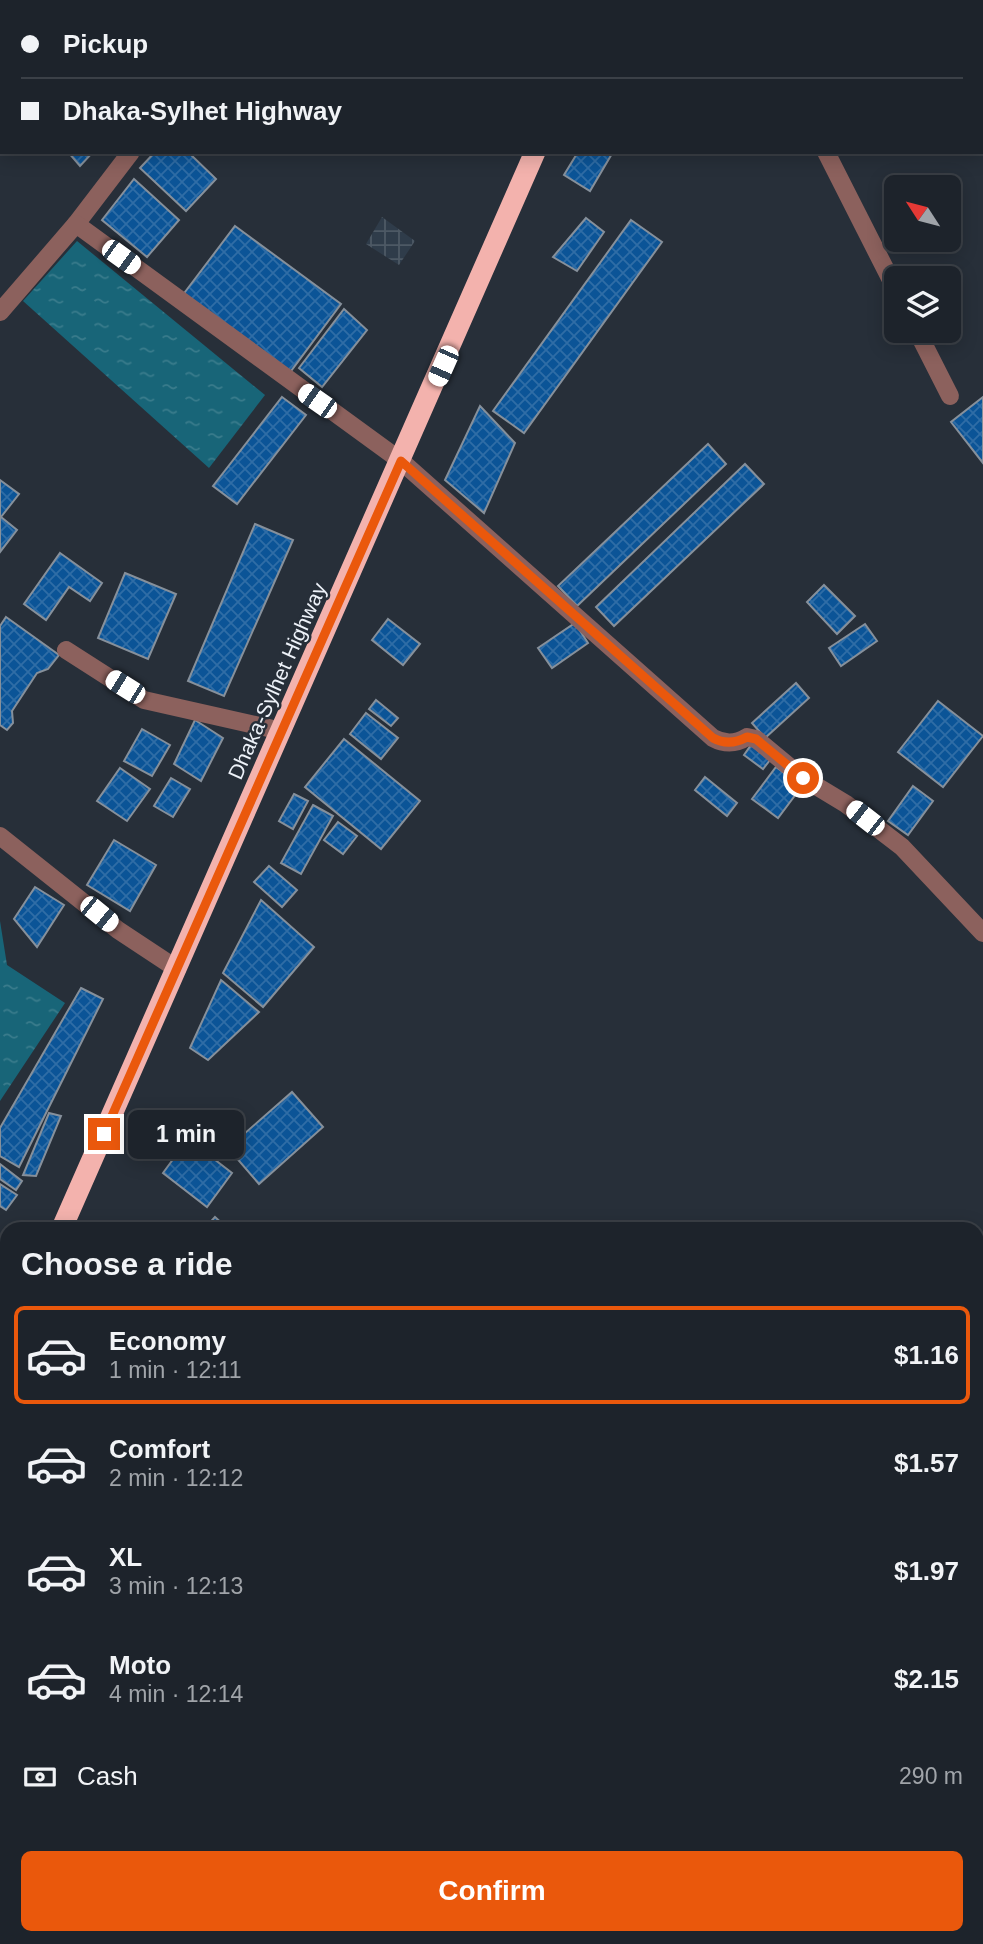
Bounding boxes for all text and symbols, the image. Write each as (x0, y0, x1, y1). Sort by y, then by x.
text: Pickup (63, 29, 148, 59)
text: Dhaka-Sylhet Highway (63, 96, 342, 126)
north arrow (884, 175, 961, 252)
map controls (884, 175, 961, 343)
car (98, 236, 145, 278)
button: layers (884, 266, 961, 343)
car (425, 343, 462, 389)
car (294, 380, 341, 422)
street label: Dhaka-Sylhet Highway (223, 579, 331, 783)
car (102, 667, 149, 707)
route start (787, 762, 819, 794)
car (842, 797, 889, 839)
car (77, 893, 122, 935)
callout: 1 min (128, 1110, 244, 1158)
route end (88, 1118, 120, 1150)
text: 1 min (156, 1121, 216, 1147)
text: Choose a ride (21, 1246, 233, 1282)
icon: car (25, 1324, 88, 1387)
text: Economy (109, 1326, 226, 1356)
text: $1.16 (894, 1340, 959, 1370)
text: 1 min · 12:11 (109, 1357, 242, 1383)
icon: car (25, 1432, 88, 1495)
text: Comfort (109, 1434, 210, 1464)
text: $1.57 (894, 1448, 959, 1478)
text: 2 min · 12:12 (109, 1465, 243, 1491)
icon: car (25, 1540, 88, 1603)
text: XL (109, 1542, 142, 1572)
text: $1.97 (894, 1556, 959, 1586)
text: 3 min · 12:13 (109, 1573, 243, 1599)
icon: car (25, 1648, 88, 1711)
text: Moto (109, 1650, 171, 1680)
text: $2.15 (894, 1664, 959, 1694)
text: 4 min · 12:14 (109, 1681, 243, 1707)
icon: cash (21, 1758, 59, 1796)
text: Cash (77, 1761, 138, 1791)
text: 290 m (899, 1763, 963, 1789)
button: Confirm (21, 1851, 963, 1931)

